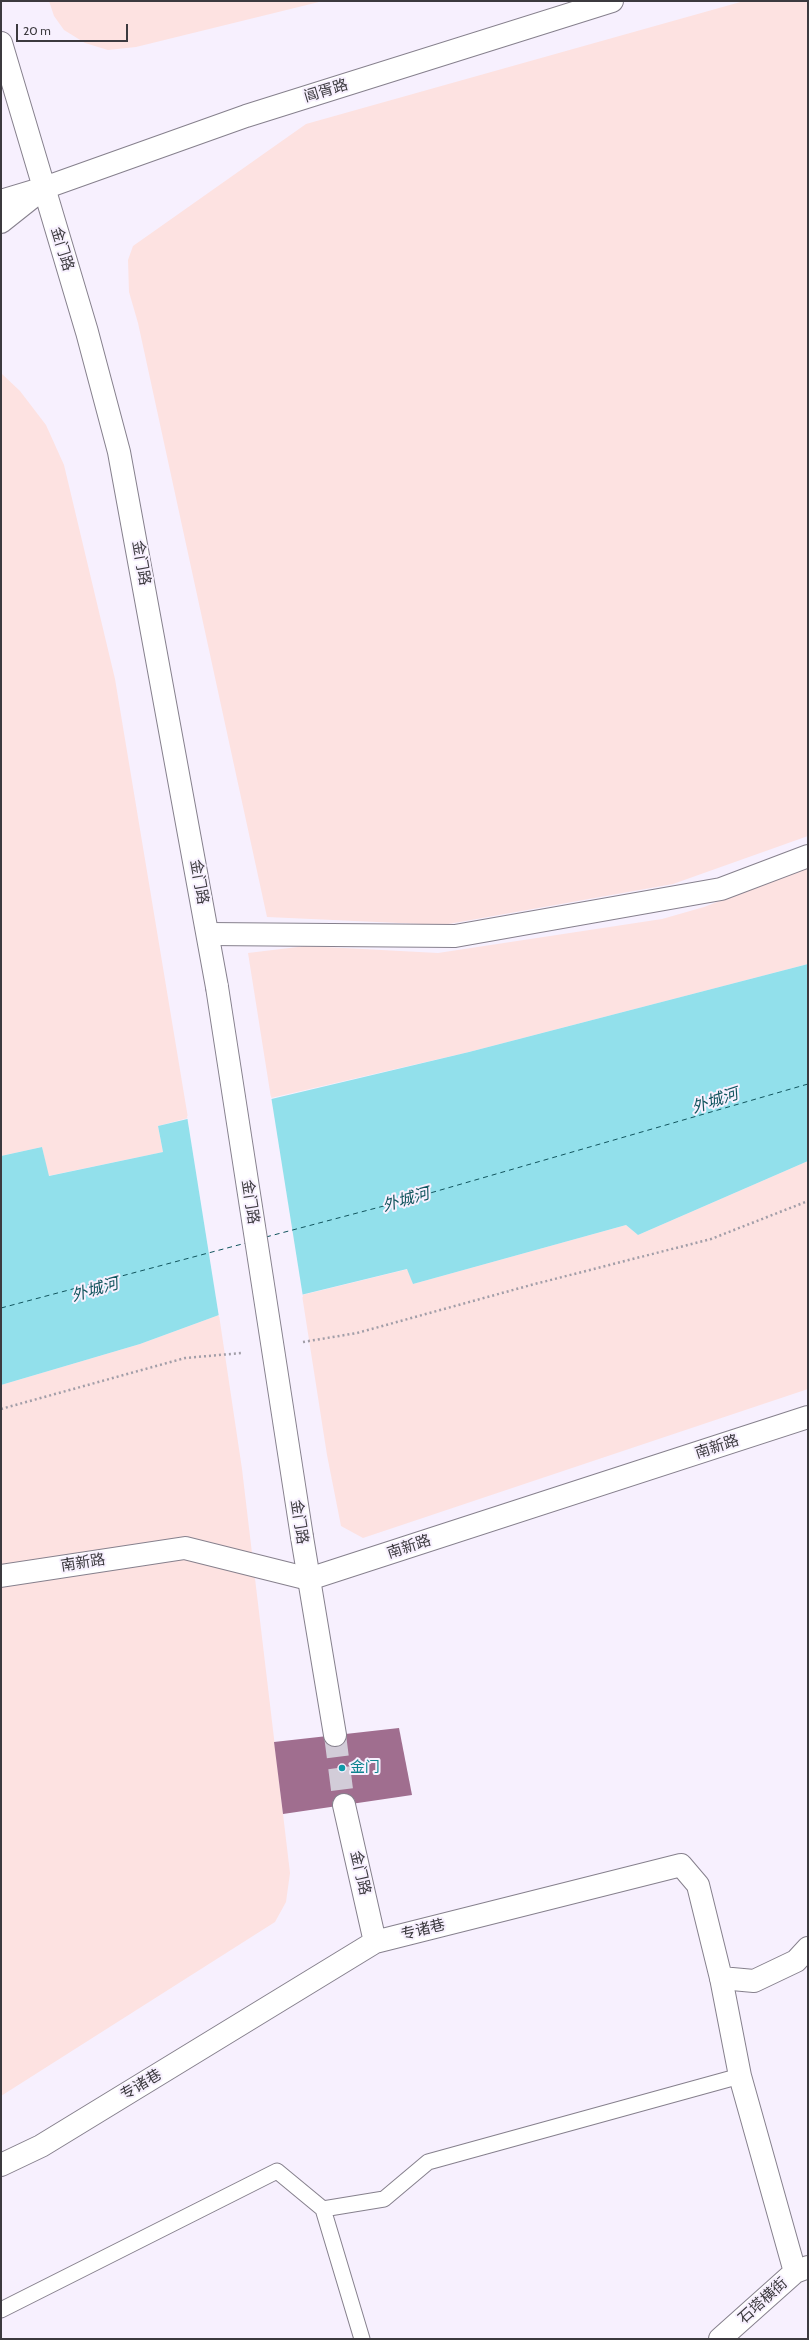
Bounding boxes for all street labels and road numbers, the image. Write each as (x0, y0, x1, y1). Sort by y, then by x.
street label: 阊胥路 (302, 76, 350, 106)
street label: 金门路 (47, 225, 77, 273)
street label: 金门路 (128, 539, 154, 587)
street label: 金门路 (186, 858, 212, 906)
street label: 金门路 (238, 1178, 262, 1226)
street label: 南新路 (693, 1431, 741, 1463)
street label: 金门路 (287, 1498, 311, 1546)
street label: 南新路 (385, 1531, 433, 1563)
street label: 南新路 (59, 1551, 107, 1575)
street label: 金门路 (346, 1849, 374, 1897)
street label: 专诸巷 (399, 1916, 447, 1944)
street label: 专诸巷 (117, 2066, 165, 2104)
street label: 石塔横街 (735, 2274, 791, 2328)

